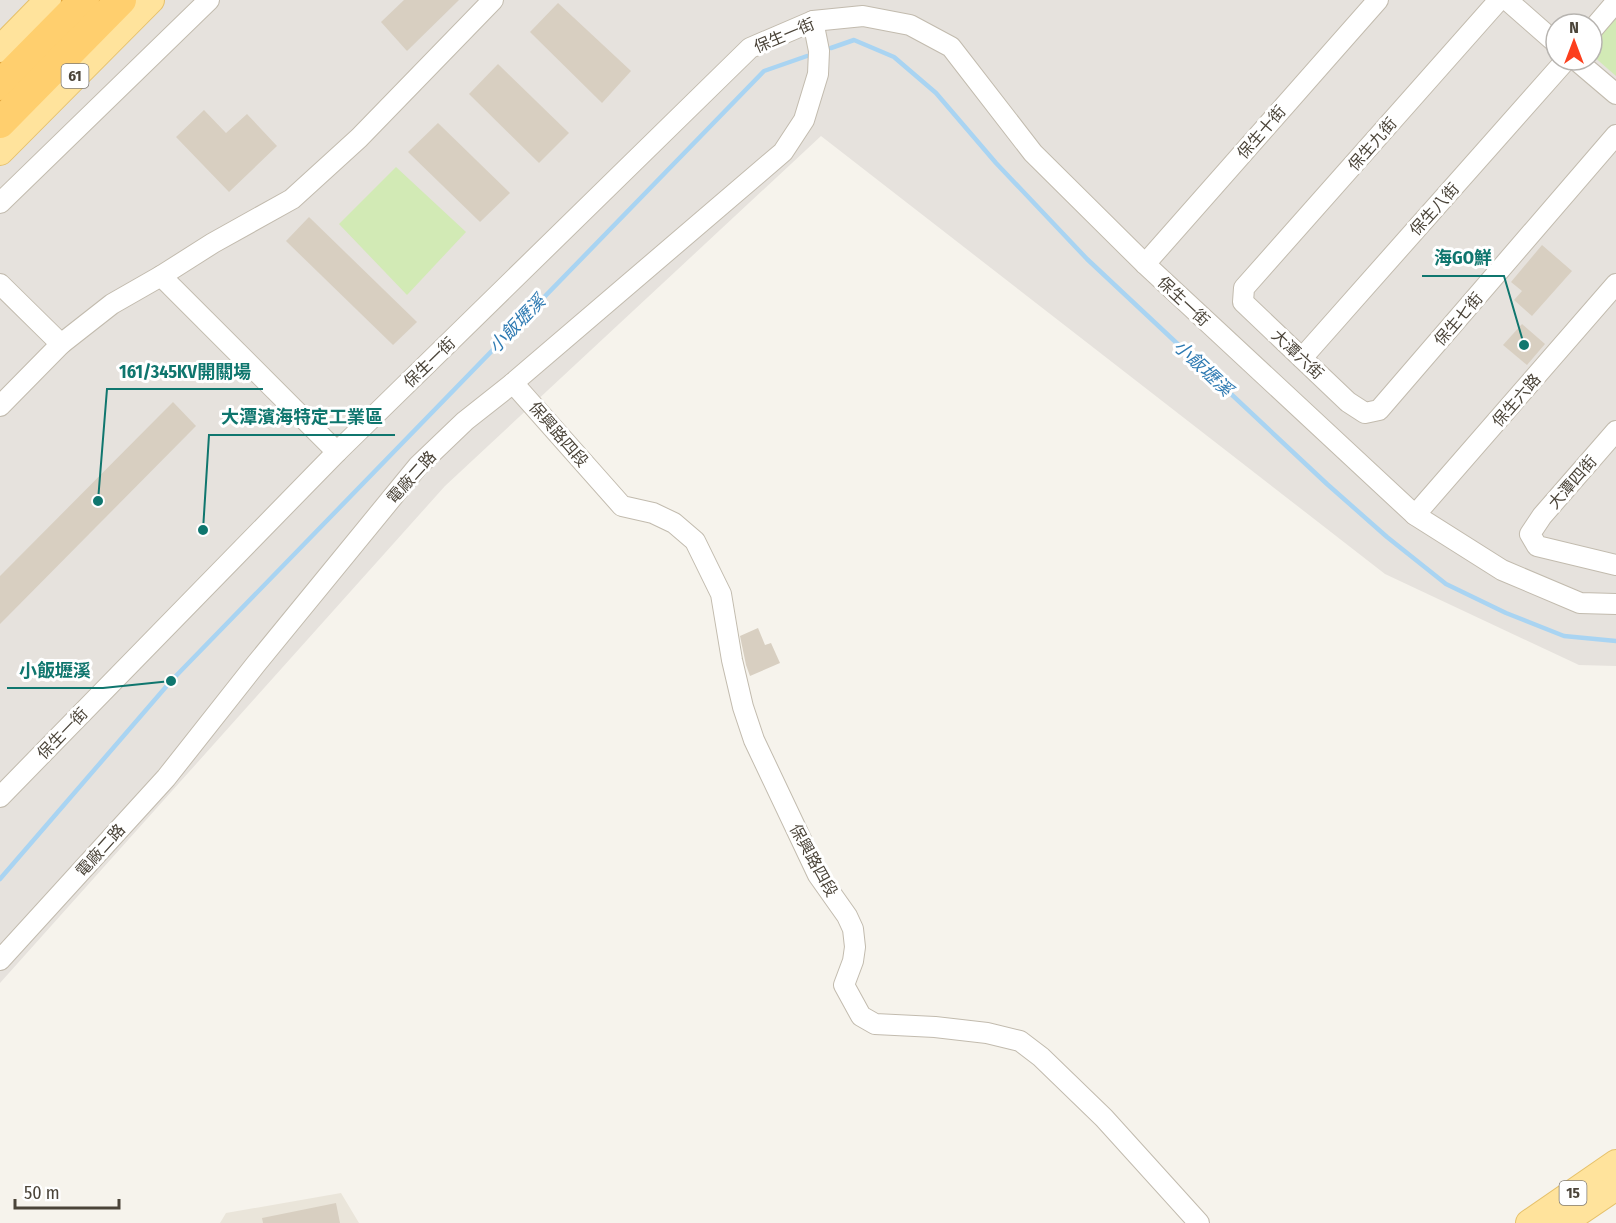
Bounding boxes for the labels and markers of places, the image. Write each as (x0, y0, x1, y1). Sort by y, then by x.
callout: 海GO鮮 (1422, 240, 1504, 276)
callout: 161/345KV開關場 (107, 353, 263, 389)
callout: 大潭濱海特定工業區 (209, 399, 395, 435)
callout: 小飯壢溪 (7, 652, 103, 688)

